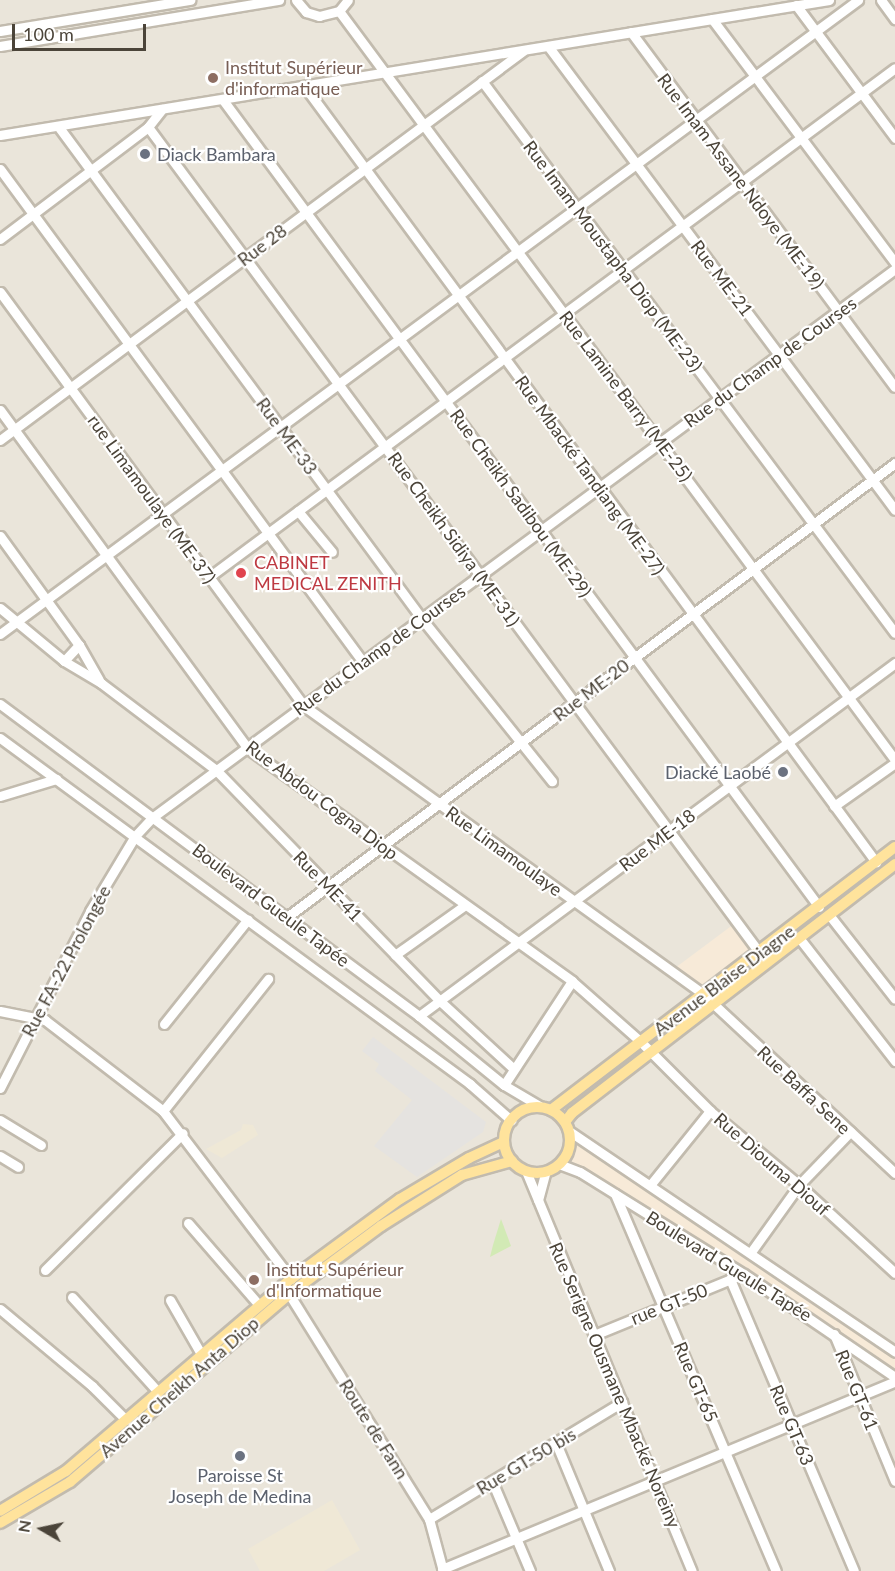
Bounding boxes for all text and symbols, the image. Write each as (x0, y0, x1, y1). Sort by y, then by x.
scale bar (15, 12, 148, 50)
text: 100 m (23, 23, 74, 45)
place label: Institut Supérieur d'informatique (225, 57, 363, 100)
street label: Rue Imam Assane Ndoye (ME-19) (653, 69, 829, 293)
marker: Institut Supérieur d'informatique (206, 71, 220, 85)
street label: Rue Imam Moustapha Diop (ME-23) (519, 136, 707, 376)
place label: Diack Bambara (157, 143, 276, 165)
marker: Diack Bambara (138, 147, 152, 161)
street label: Rue 28 (233, 220, 291, 270)
street label: Rue ME-21 (686, 236, 758, 320)
street label: Rue du Champ de Courses (679, 292, 861, 432)
street label: Rue Lamine Barry (ME-25) (555, 306, 697, 486)
street label: Rue Mbacké Tandiang (ME-27) (510, 371, 670, 579)
street label: Rue ME-33 (252, 393, 322, 479)
street label: Rue Cheikh Sadibou (ME-29) (446, 405, 596, 601)
street label: rue Limamoulaye (ME-37) (83, 410, 221, 588)
street label: Rue Cheikh Sidiya (ME-31) (384, 448, 524, 630)
place label: CABINET MEDICAL ZENITH (254, 552, 402, 594)
marker: CABINET MEDICAL ZENITH (232, 564, 250, 582)
street label: Rue du Champ de Courses (288, 580, 470, 720)
street label: Rue ME-20 (549, 654, 633, 726)
street label: Rue Abdou Cogna Diop (242, 736, 402, 864)
place label: Diacké Laobé (665, 761, 771, 783)
marker: Diacké Laobé (776, 765, 790, 779)
street label: Rue Limamoulaye (441, 801, 567, 901)
street label: Rue ME-18 (615, 804, 699, 876)
street label: Boulevard Gueule Tapée (188, 839, 354, 971)
street label: Rue ME-41 (289, 846, 367, 926)
street label: Rue FA-22 Prolongée (17, 882, 115, 1040)
street label: Avenue Blaise Diagne (649, 920, 799, 1040)
street label: Rue Baffa Sene (753, 1041, 855, 1139)
street label: Rue Diouma Diouf (710, 1108, 834, 1220)
street label: Boulevard Gueule Tapée (642, 1206, 816, 1326)
street label: Rue Serigne Ousmane Mbacké Noreiny (545, 1239, 685, 1531)
place label: Institut Supérieur d'Informatique (266, 1259, 404, 1302)
marker: Institut Supérieur d'Informatique (247, 1273, 261, 1287)
street label: rue GT-50 (627, 1279, 711, 1329)
street label: Avenue Cheikh Anta Diop (95, 1312, 263, 1462)
street label: Rue GT-65 (669, 1339, 723, 1425)
street label: Rue GT-61 (831, 1346, 883, 1434)
street label: Route de Fann (335, 1375, 413, 1483)
street label: Rue GT-63 (765, 1382, 819, 1468)
street label: Rue GT-50 bis (472, 1423, 580, 1499)
marker: Paroisse St Joseph de Medina (233, 1449, 247, 1463)
place label: Paroisse St Joseph de Medina (168, 1465, 312, 1508)
north arrow (12, 1499, 72, 1559)
text: N (13, 1519, 34, 1534)

